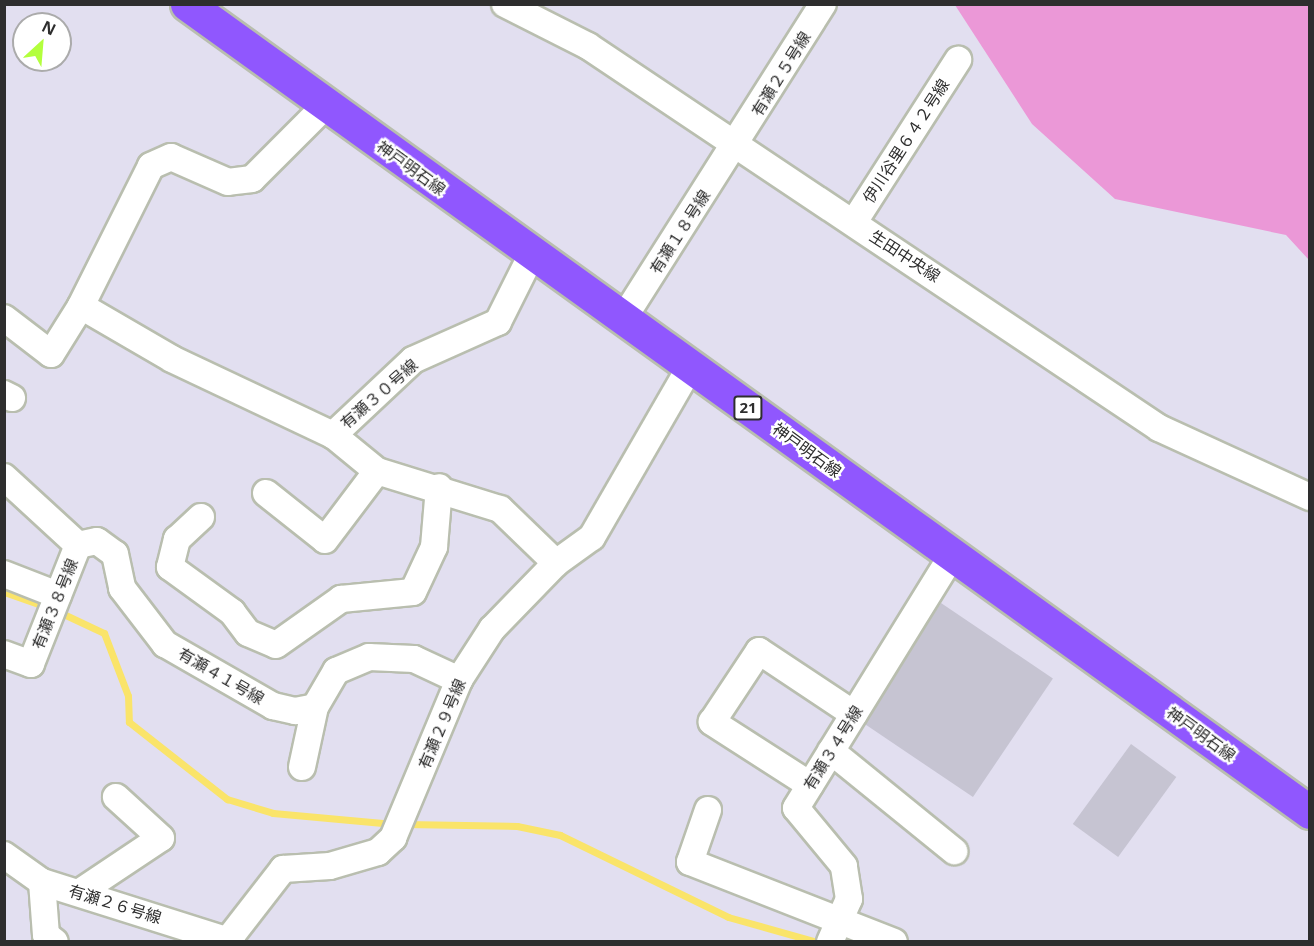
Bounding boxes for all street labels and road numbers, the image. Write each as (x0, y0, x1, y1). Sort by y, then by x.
street label: 有瀬２５号線 (747, 28, 815, 120)
street label: 伊川谷里６４２号線 (859, 75, 953, 207)
street label: 神戸明石線 (373, 137, 449, 199)
street label: 有瀬１８号線 (646, 187, 714, 277)
street label: 生田中央線 (866, 226, 944, 286)
street label: 有瀬３０号線 (336, 355, 422, 433)
road number: 21 (733, 396, 763, 420)
street label: 神戸明石線 (769, 419, 845, 481)
street label: 有瀬３８号線 (28, 556, 82, 652)
street label: 有瀬４１号線 (175, 644, 267, 708)
street label: 有瀬２９号線 (414, 676, 470, 772)
street label: 有瀬３４号線 (799, 702, 867, 794)
street label: 神戸明石線 (1163, 703, 1239, 765)
street label: 有瀬２６号線 (66, 881, 164, 927)

